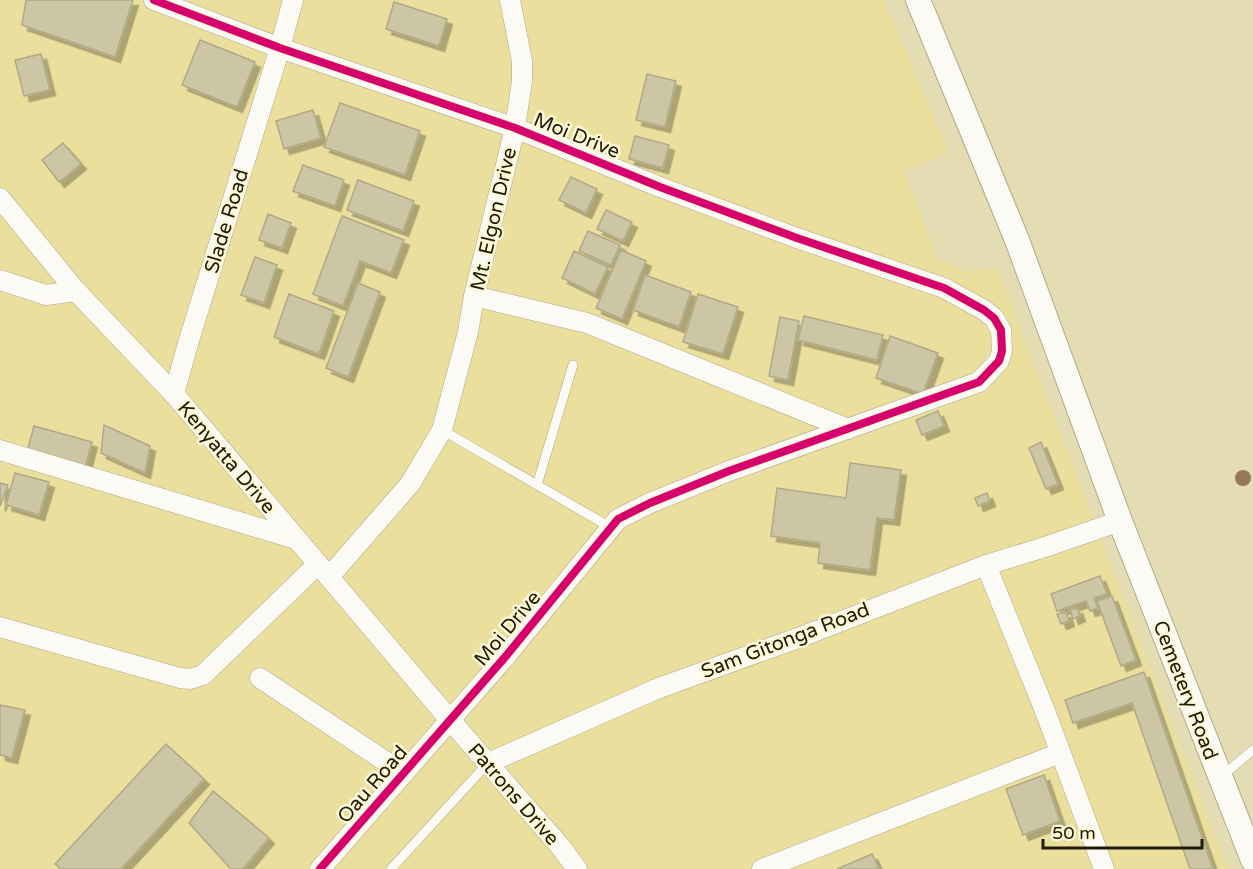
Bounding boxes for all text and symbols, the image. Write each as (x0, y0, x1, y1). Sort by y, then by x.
street label: Moi Drive (530, 108, 623, 164)
street label: Mt. Elgon Drive (466, 145, 522, 293)
street label: Slade Road (200, 166, 254, 276)
street label: Kenyatta Drive (172, 397, 280, 519)
street label: Moi Drive (469, 586, 546, 671)
street label: Sam Gitonga Road (698, 598, 873, 684)
street label: Cemetery Road (1147, 617, 1223, 763)
street label: Patrons Drive (462, 739, 564, 851)
street label: Oau Road (333, 741, 413, 828)
scale bar (1043, 812, 1202, 850)
text: 50 m (1052, 822, 1096, 844)

